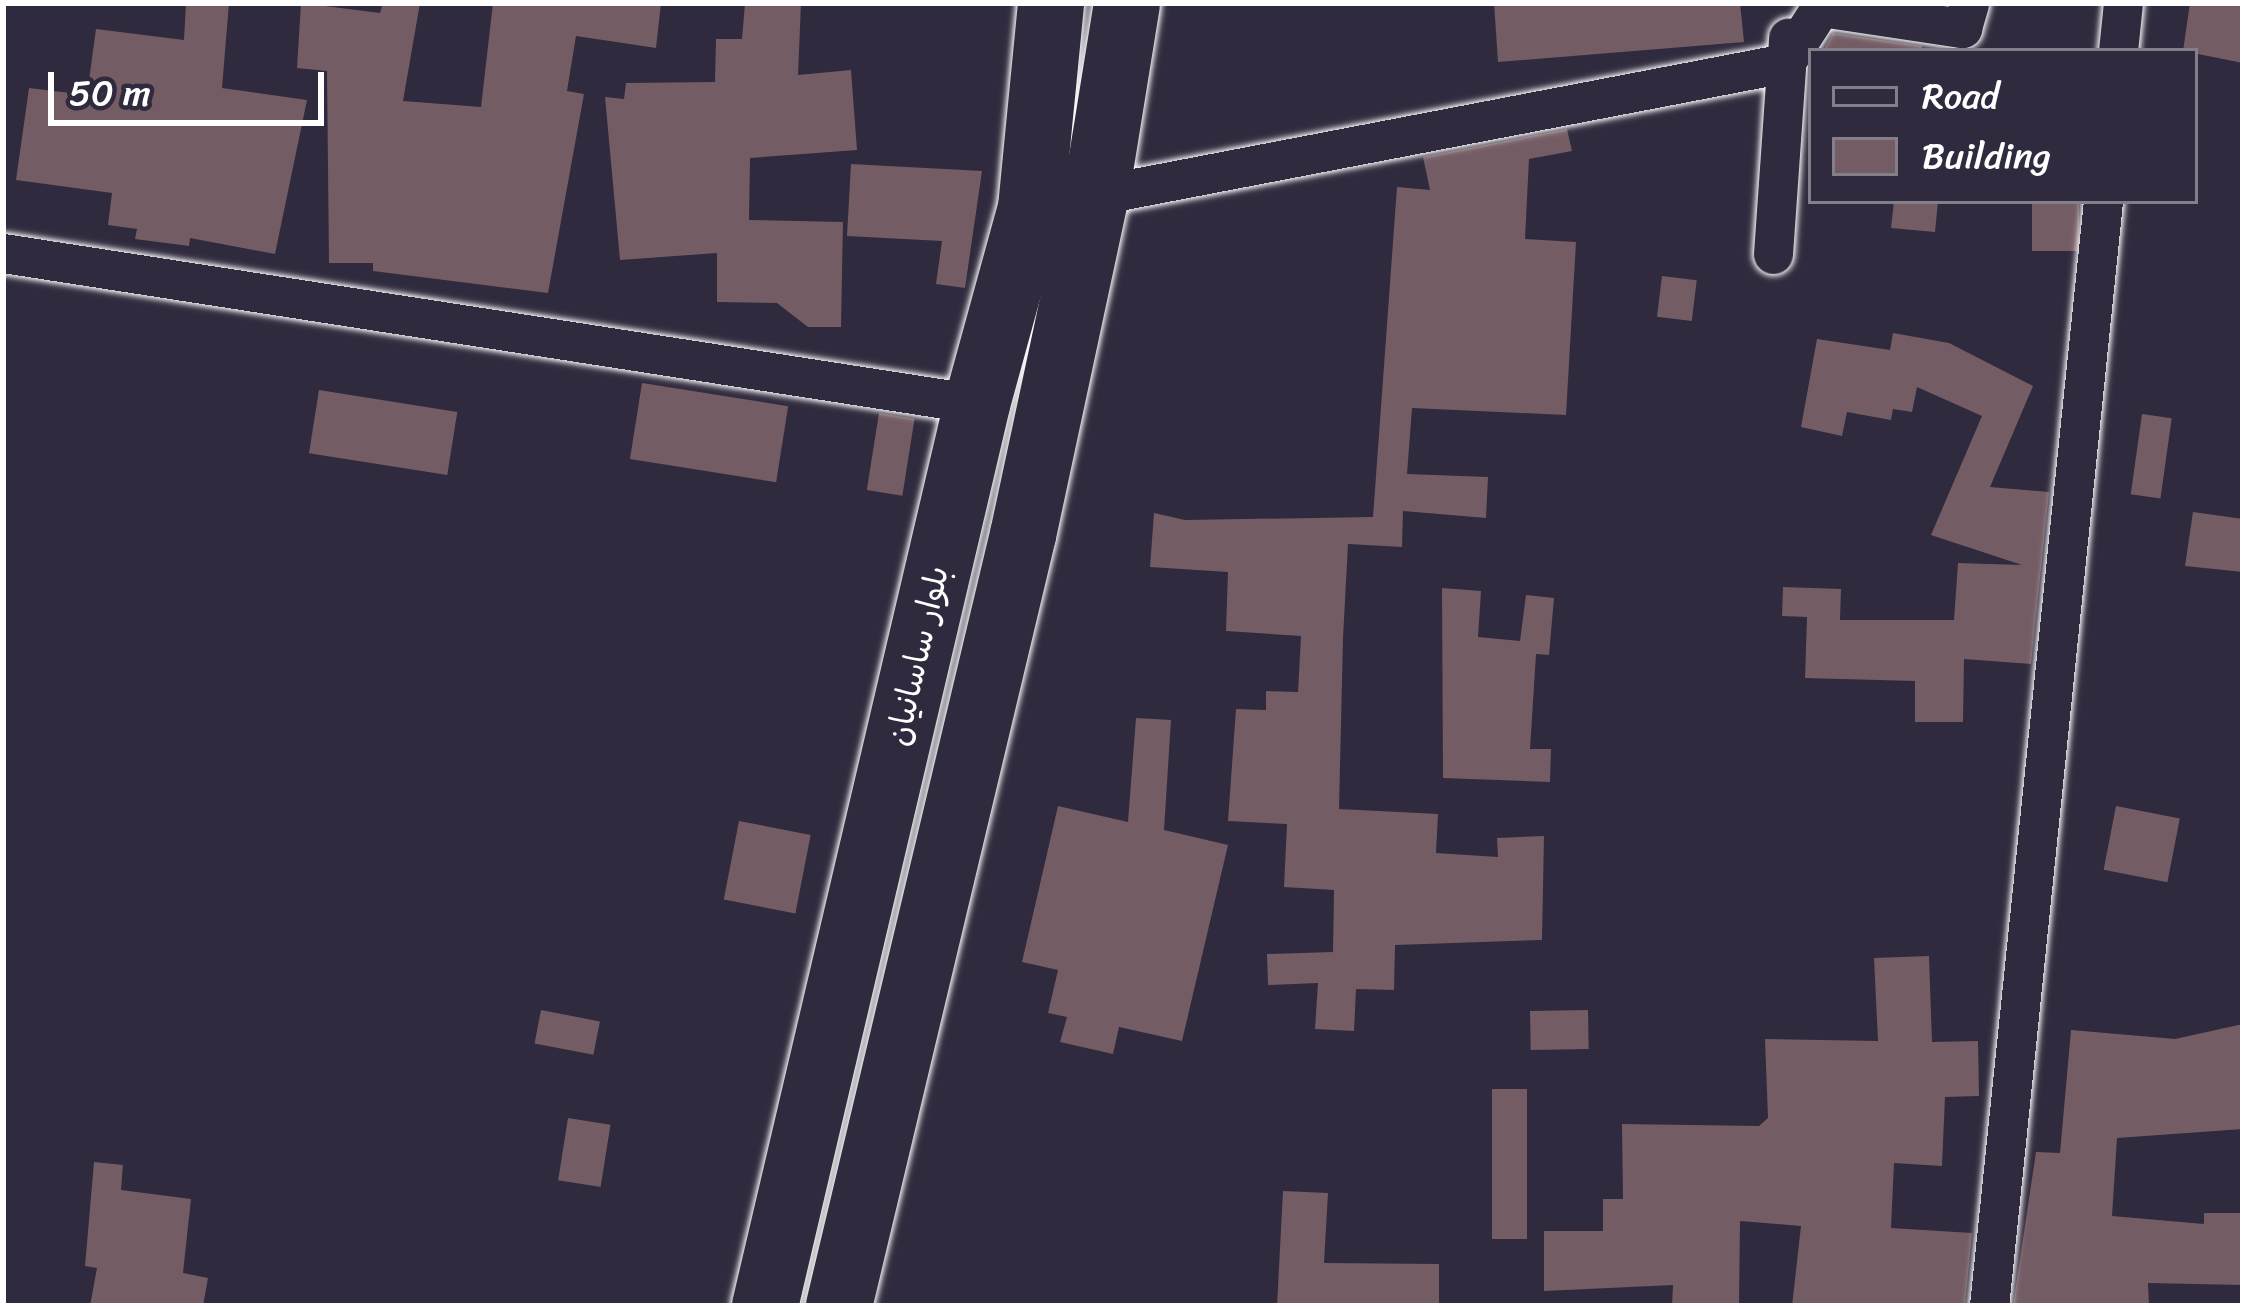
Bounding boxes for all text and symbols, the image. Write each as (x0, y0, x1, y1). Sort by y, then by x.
scale bar (54, 48, 330, 122)
legend (1808, 48, 2198, 204)
text: 50 m (69, 61, 151, 125)
text: Road (1922, 64, 1999, 128)
text: Building (1922, 124, 2051, 188)
street label: بلوار ساسانیان (878, 562, 958, 750)

